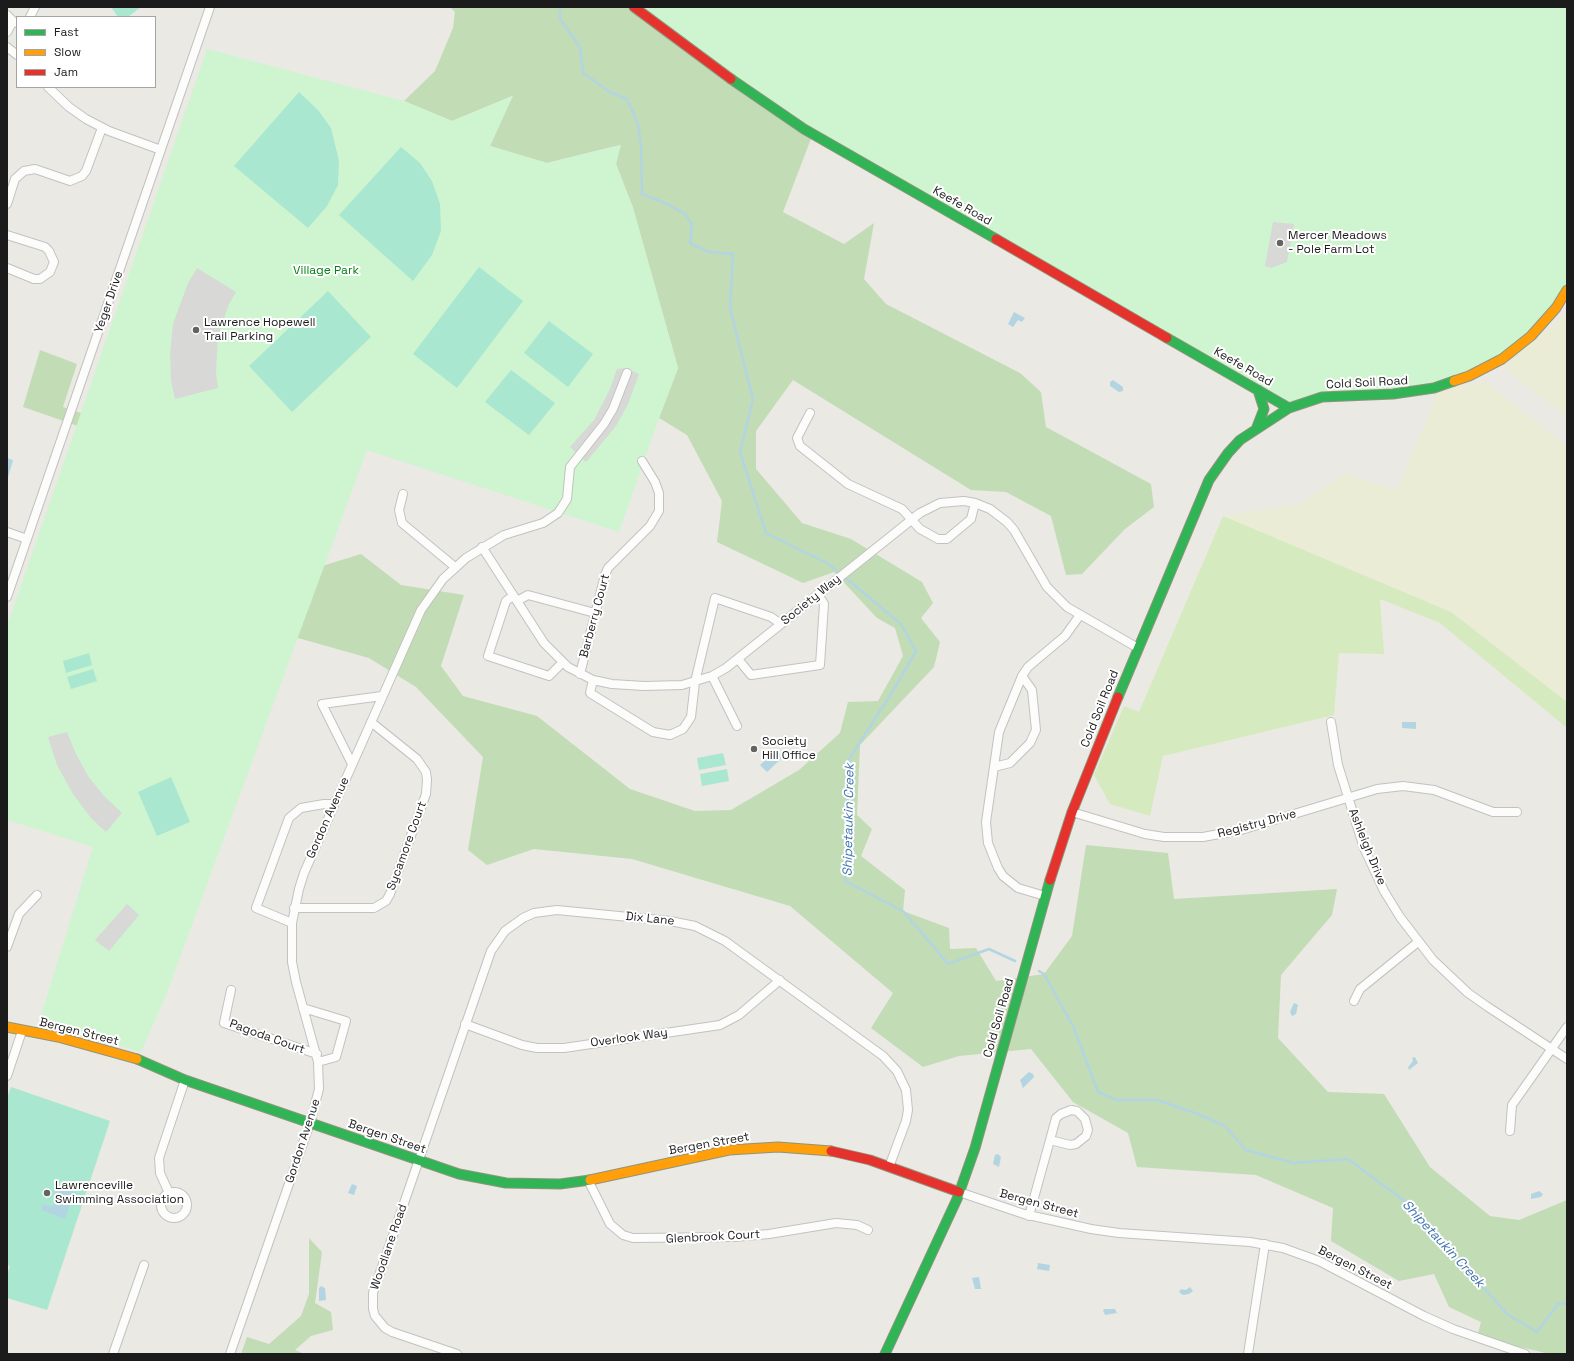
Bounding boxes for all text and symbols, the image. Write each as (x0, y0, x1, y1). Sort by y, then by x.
legend (16, 16, 156, 88)
text: Fast (54, 24, 79, 40)
text: Slow (54, 44, 81, 60)
text: Jam (54, 64, 78, 80)
street label: Keefe Road (930, 183, 994, 229)
place label: Mercer Meadows - Pole Farm Lot (1288, 229, 1387, 257)
marker: Mercer Meadows - Pole Farm Lot (1275, 238, 1285, 248)
park label: Village Park (293, 264, 359, 278)
street label: Yeger Drive (92, 269, 126, 335)
place label: Lawrence Hopewell Trail Parking (204, 316, 316, 344)
marker: Lawrence Hopewell Trail Parking (191, 325, 201, 335)
street label: Keefe Road (1211, 344, 1275, 390)
street label: Cold Soil Road (1326, 374, 1408, 392)
street label: Society Way (778, 572, 844, 628)
street label: Barberry Court (577, 573, 613, 659)
street label: Cold Soil Road (1078, 668, 1122, 750)
place label: Society Hill Office (762, 735, 816, 763)
marker: Society Hill Office (749, 744, 759, 754)
water label: Shipetaukin Creek (840, 763, 858, 877)
street label: Gordon Avenue (304, 775, 352, 861)
street label: Sycamore Court (384, 800, 430, 892)
street label: Registry Drive (1216, 807, 1298, 841)
street label: Ashleigh Drive (1345, 807, 1389, 887)
street label: Dix Lane (625, 909, 675, 929)
street label: Cold Soil Road (981, 977, 1017, 1059)
street label: Bergen Street (38, 1015, 120, 1049)
street label: Pagoda Court (227, 1017, 307, 1057)
street label: Overlook Way (590, 1025, 668, 1051)
street label: Gordon Avenue (283, 1097, 323, 1185)
street label: Bergen Street (346, 1117, 428, 1157)
street label: Bergen Street (668, 1130, 750, 1158)
place label: Lawrenceville Swimming Association (55, 1179, 184, 1207)
street label: Bergen Street (998, 1187, 1080, 1221)
marker: Lawrenceville Swimming Association (42, 1188, 52, 1198)
water label: Shipetaukin Creek (1399, 1197, 1487, 1291)
street label: Woodlane Road (368, 1202, 410, 1292)
street label: Glenbrook Court (666, 1227, 760, 1247)
street label: Bergen Street (1316, 1243, 1394, 1293)

